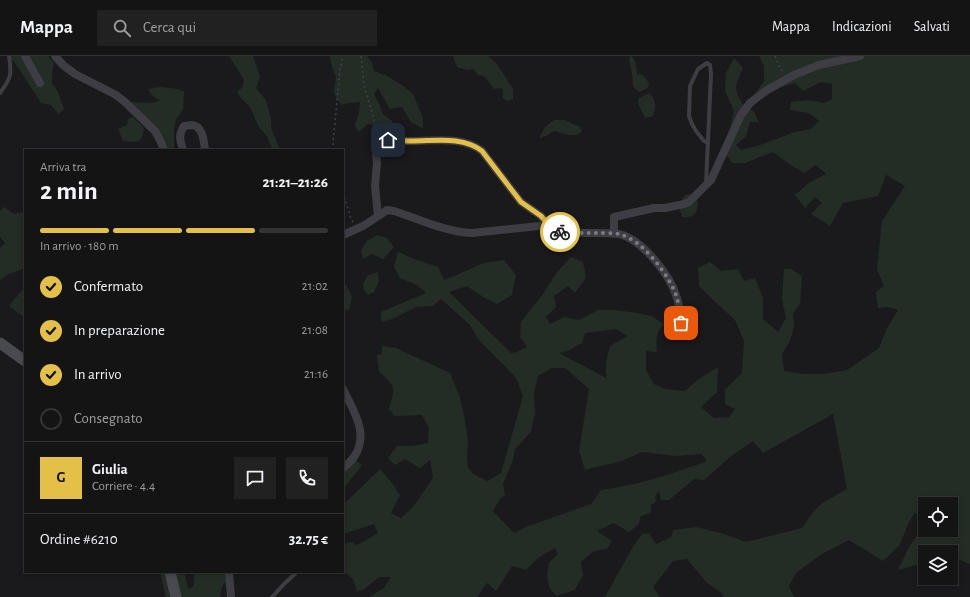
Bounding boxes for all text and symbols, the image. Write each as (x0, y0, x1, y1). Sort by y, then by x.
search box (97, 10, 377, 46)
icon: search (111, 17, 133, 39)
text: Mappa (20, 18, 73, 37)
text: Cerca qui (143, 20, 196, 35)
text: Mappa (772, 20, 810, 34)
text: Indicazioni (832, 20, 892, 34)
text: Salvati (914, 20, 950, 34)
pin (371, 123, 405, 157)
icon: home (377, 129, 399, 151)
text: Arriva tra (40, 161, 87, 174)
text: 21:21–21:26 (263, 175, 328, 190)
text: 2 min (40, 178, 98, 204)
courier (540, 212, 580, 252)
icon: bike (549, 221, 571, 243)
text: In arrivo · 180 m (40, 240, 119, 253)
icon: check (40, 276, 62, 298)
text: Confermato (74, 279, 143, 294)
text: 21:02 (302, 280, 328, 293)
pin (664, 306, 698, 340)
icon: bag (670, 312, 692, 334)
icon: check (40, 320, 62, 342)
text: In preparazione (74, 323, 165, 338)
text: 21:08 (302, 324, 328, 337)
icon: check (40, 364, 62, 386)
text: In arrivo (74, 367, 122, 382)
text: 21:16 (304, 368, 328, 381)
text: Consegnato (74, 411, 143, 426)
button: chat (234, 457, 276, 499)
button: phone (286, 457, 328, 499)
text: Giulia (92, 462, 128, 477)
text: G (57, 470, 65, 485)
text: Corriere · 4.4 (92, 480, 155, 493)
map controls (918, 497, 958, 585)
button: locate (918, 497, 958, 537)
text: Ordine #6210 (40, 532, 118, 547)
text: 32.75 € (289, 532, 328, 547)
button: layers (918, 545, 958, 585)

